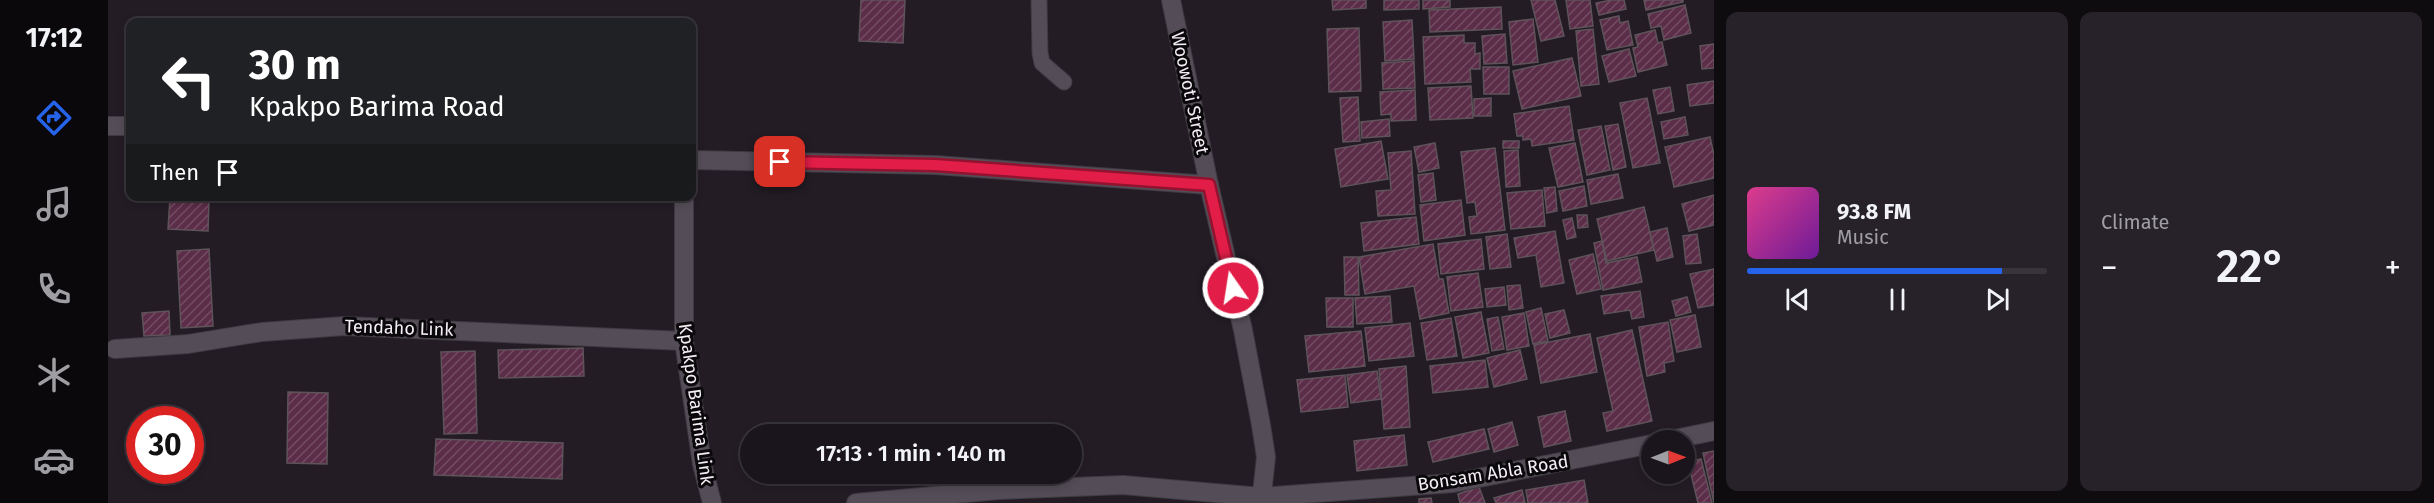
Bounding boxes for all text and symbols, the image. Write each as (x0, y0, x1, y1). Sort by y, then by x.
text: 17:12 (25, 22, 83, 54)
street label: Woowoti Street (1166, 30, 1214, 157)
text: 30 m (249, 40, 341, 90)
icon: left (150, 42, 228, 120)
text: Kpakpo Barima Road (249, 91, 505, 123)
icon: directions (33, 97, 75, 139)
pin (754, 136, 805, 187)
icon: arrive (763, 145, 796, 178)
icon: arrive (211, 156, 244, 189)
text: Then (150, 159, 199, 186)
icon: music (33, 183, 75, 225)
text: 93.8 FM (1837, 198, 1911, 225)
text: Climate (2101, 210, 2169, 234)
text: Music (1837, 225, 1889, 249)
text: 22° (2216, 240, 2286, 294)
text: − (2101, 248, 2118, 288)
text: + (2385, 248, 2401, 288)
position arrow (1201, 256, 1265, 320)
icon: phone (33, 268, 75, 310)
icon: previous (1781, 283, 1814, 316)
icon: pause (1881, 283, 1914, 316)
icon: next (1981, 283, 2014, 316)
street label: Tendaho Link (344, 315, 455, 341)
street label: Kpakpo Barima Link (674, 322, 718, 487)
icon: climate (33, 354, 75, 396)
speed limit sign: 30 (126, 406, 204, 484)
north arrow (1641, 430, 1695, 484)
map controls (1641, 430, 1695, 484)
icon: car (33, 439, 75, 481)
text: 17:13 · 1 min · 140 m (816, 440, 1006, 467)
street label: Bonsam Abla Road (1416, 450, 1570, 496)

